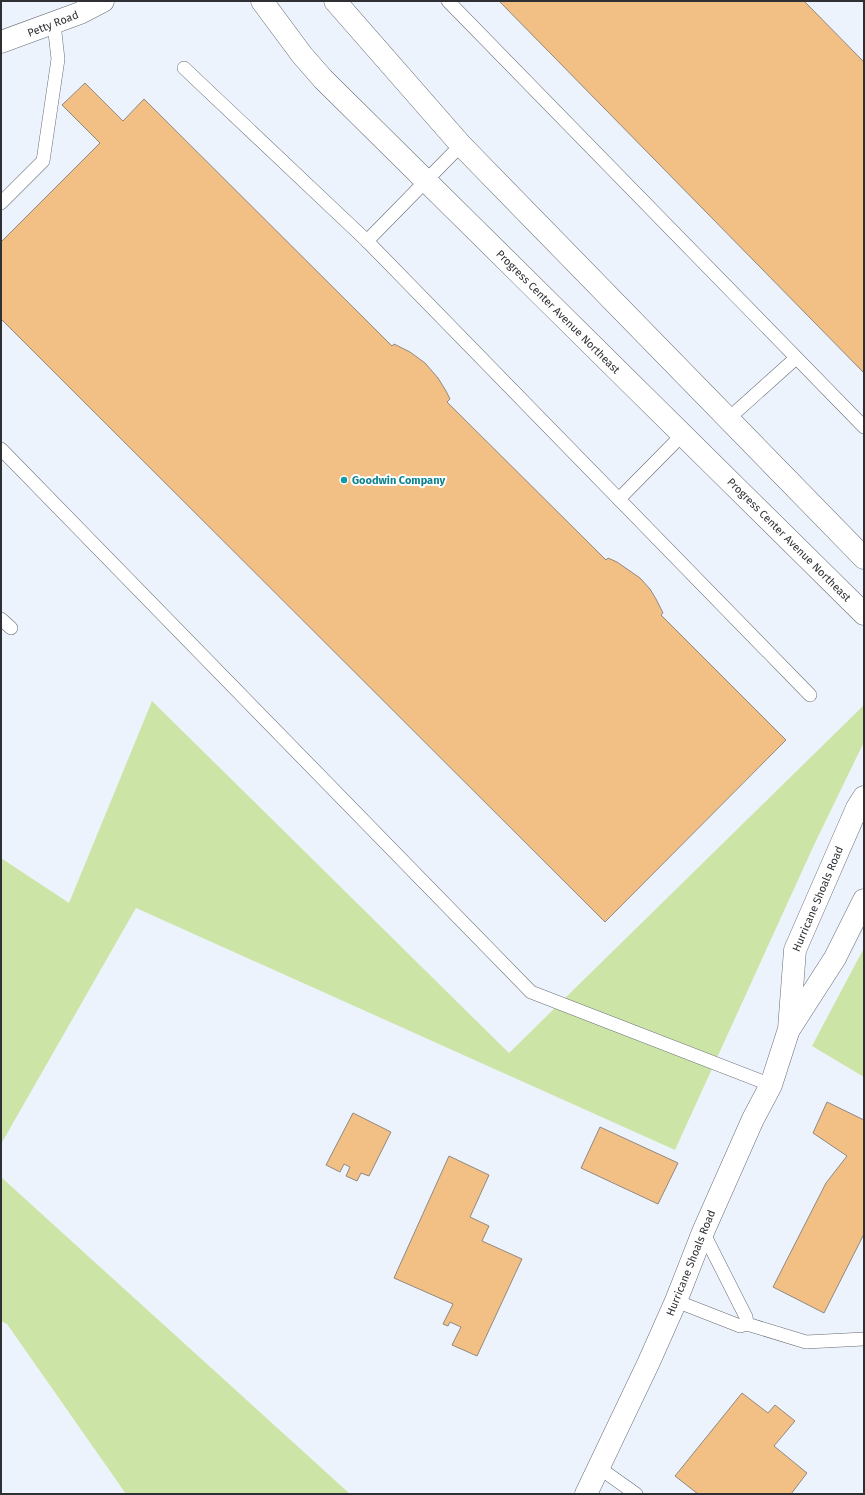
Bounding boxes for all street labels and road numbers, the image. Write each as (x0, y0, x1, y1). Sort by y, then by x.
street label: Petty Road (26, 8, 80, 40)
street label: Progress Center Avenue Northeast (493, 247, 623, 377)
street label: Progress Center Avenue Northeast (724, 475, 854, 605)
street label: Hurricane Shoals Road (790, 844, 846, 954)
street label: Hurricane Shoals Road (664, 1208, 718, 1318)

